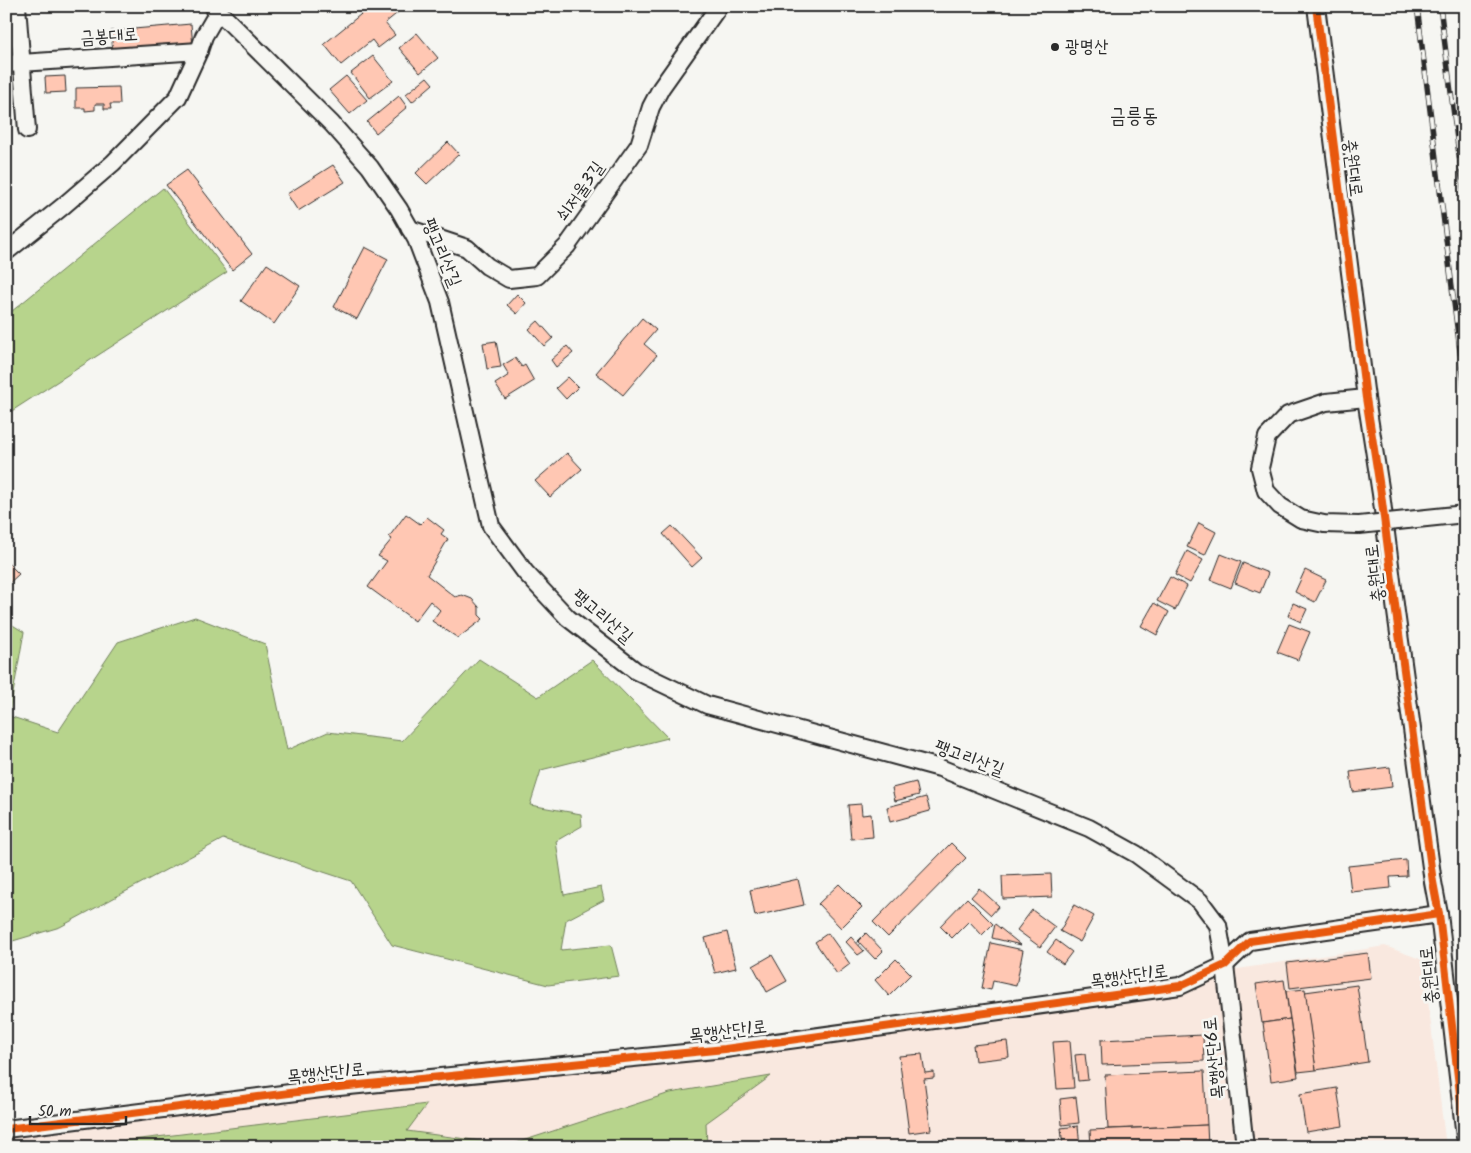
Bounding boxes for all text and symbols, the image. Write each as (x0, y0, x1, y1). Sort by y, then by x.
street label: 금봉대로 (79, 21, 139, 53)
place label: 광명산 (1065, 33, 1109, 62)
marker: 광명산 (1049, 41, 1061, 53)
district label: 금릉동 (1110, 101, 1158, 133)
street label: 충원대로 (1334, 137, 1370, 199)
street label: 쇠저울3길 (550, 155, 613, 228)
street label: 팽고리산길 (414, 214, 469, 292)
street label: 충원대로 (1358, 542, 1394, 604)
street label: 팽고리산길 (565, 583, 639, 652)
street label: 팽고리산길 (930, 733, 1008, 785)
street label: 충원대로 (1413, 945, 1447, 1005)
street label: 목행산단1로 (1088, 957, 1170, 997)
street label: 목행산단1로 (687, 1013, 769, 1051)
street label: 목행산단6로 (1196, 1015, 1234, 1101)
street label: 목행산단1로 (286, 1055, 366, 1093)
scale bar (30, 1093, 126, 1125)
text: 50 m (38, 1100, 72, 1124)

